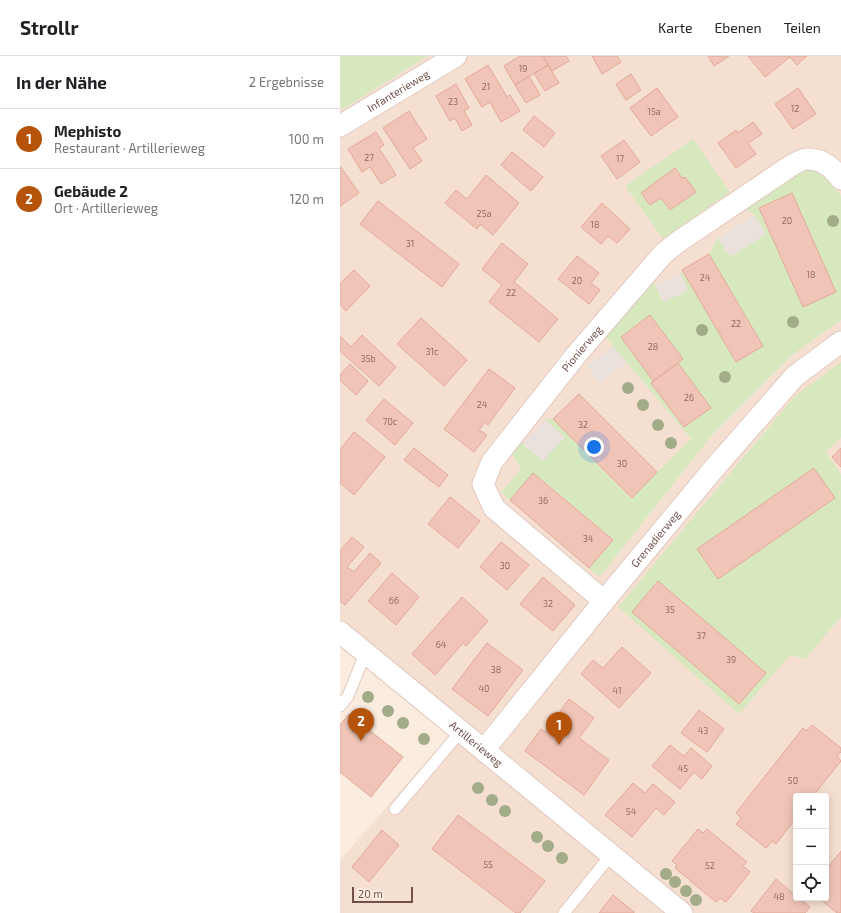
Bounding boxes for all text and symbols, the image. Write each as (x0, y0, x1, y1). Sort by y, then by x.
text: Strollr (20, 16, 79, 39)
text: Karte (658, 19, 693, 36)
text: Ebenen (715, 19, 762, 36)
text: Teilen (784, 19, 821, 36)
house number: 19 (519, 63, 527, 74)
street label: Infanterieweg (365, 67, 431, 114)
text: In der Nähe (16, 72, 107, 92)
text: 2 Ergebnisse (249, 74, 324, 90)
house number: 21 (482, 81, 490, 92)
house number: 23 (448, 96, 458, 107)
house number: 12 (791, 103, 799, 114)
house number: 15a (647, 106, 661, 117)
text: Mephisto (54, 122, 121, 140)
text: 1 (26, 131, 32, 147)
text: 100 m (289, 131, 324, 147)
text: Restaurant · Artillerieweg (54, 140, 205, 156)
house number: 27 (364, 152, 374, 163)
house number: 17 (616, 153, 624, 164)
text: Gebäude 2 (54, 182, 128, 200)
text: 2 (25, 191, 33, 207)
text: 120 m (289, 191, 324, 207)
text: Ort · Artillerieweg (54, 200, 158, 216)
house number: 25a (477, 208, 491, 219)
house number: 20 (782, 215, 792, 226)
house number: 18 (590, 219, 600, 230)
house number: 31 (406, 238, 414, 249)
house number: 18 (806, 269, 816, 280)
house number: 24 (700, 272, 711, 283)
house number: 20 (572, 275, 582, 286)
house number: 22 (506, 287, 516, 298)
house number: 22 (731, 318, 741, 329)
street label: Pionierweg (559, 323, 605, 374)
house number: 28 (648, 341, 658, 352)
house number: 31c (426, 346, 439, 357)
house number: 35b (361, 353, 375, 364)
house number: 26 (684, 392, 694, 403)
house number: 24 (477, 399, 488, 410)
house number: 70c (383, 416, 398, 427)
house number: 32 (578, 419, 588, 430)
your location (584, 437, 604, 457)
house number: 30 (617, 458, 627, 469)
house number: 36 (538, 495, 548, 506)
street label: Grenadierweg (628, 507, 682, 570)
house number: 34 (583, 533, 594, 544)
house number: 30 (500, 560, 510, 571)
house number: 66 (389, 595, 399, 606)
house number: 32 (543, 598, 553, 609)
house number: 35 (665, 604, 675, 615)
house number: 37 (696, 630, 706, 641)
house number: 64 (436, 639, 447, 650)
house number: 39 (726, 654, 736, 665)
house number: 38 (491, 664, 501, 675)
house number: 40 (479, 683, 489, 694)
house number: 41 (612, 685, 622, 696)
pin: 2 (348, 708, 374, 741)
pin: 1 (546, 712, 572, 745)
street label: Artillerieweg (447, 718, 505, 769)
house number: 43 (698, 725, 708, 736)
house number: 45 (678, 763, 688, 774)
house number: 50 (788, 775, 798, 786)
map controls (793, 793, 829, 901)
button: + (793, 793, 829, 829)
house number: 54 (626, 806, 637, 817)
button: − (793, 829, 829, 865)
house number: 55 (483, 859, 493, 870)
house number: 52 (705, 860, 715, 871)
button: locate (793, 865, 829, 901)
scale bar (352, 885, 413, 904)
text: 20 m (358, 887, 383, 900)
house number: 48 (774, 891, 785, 902)

